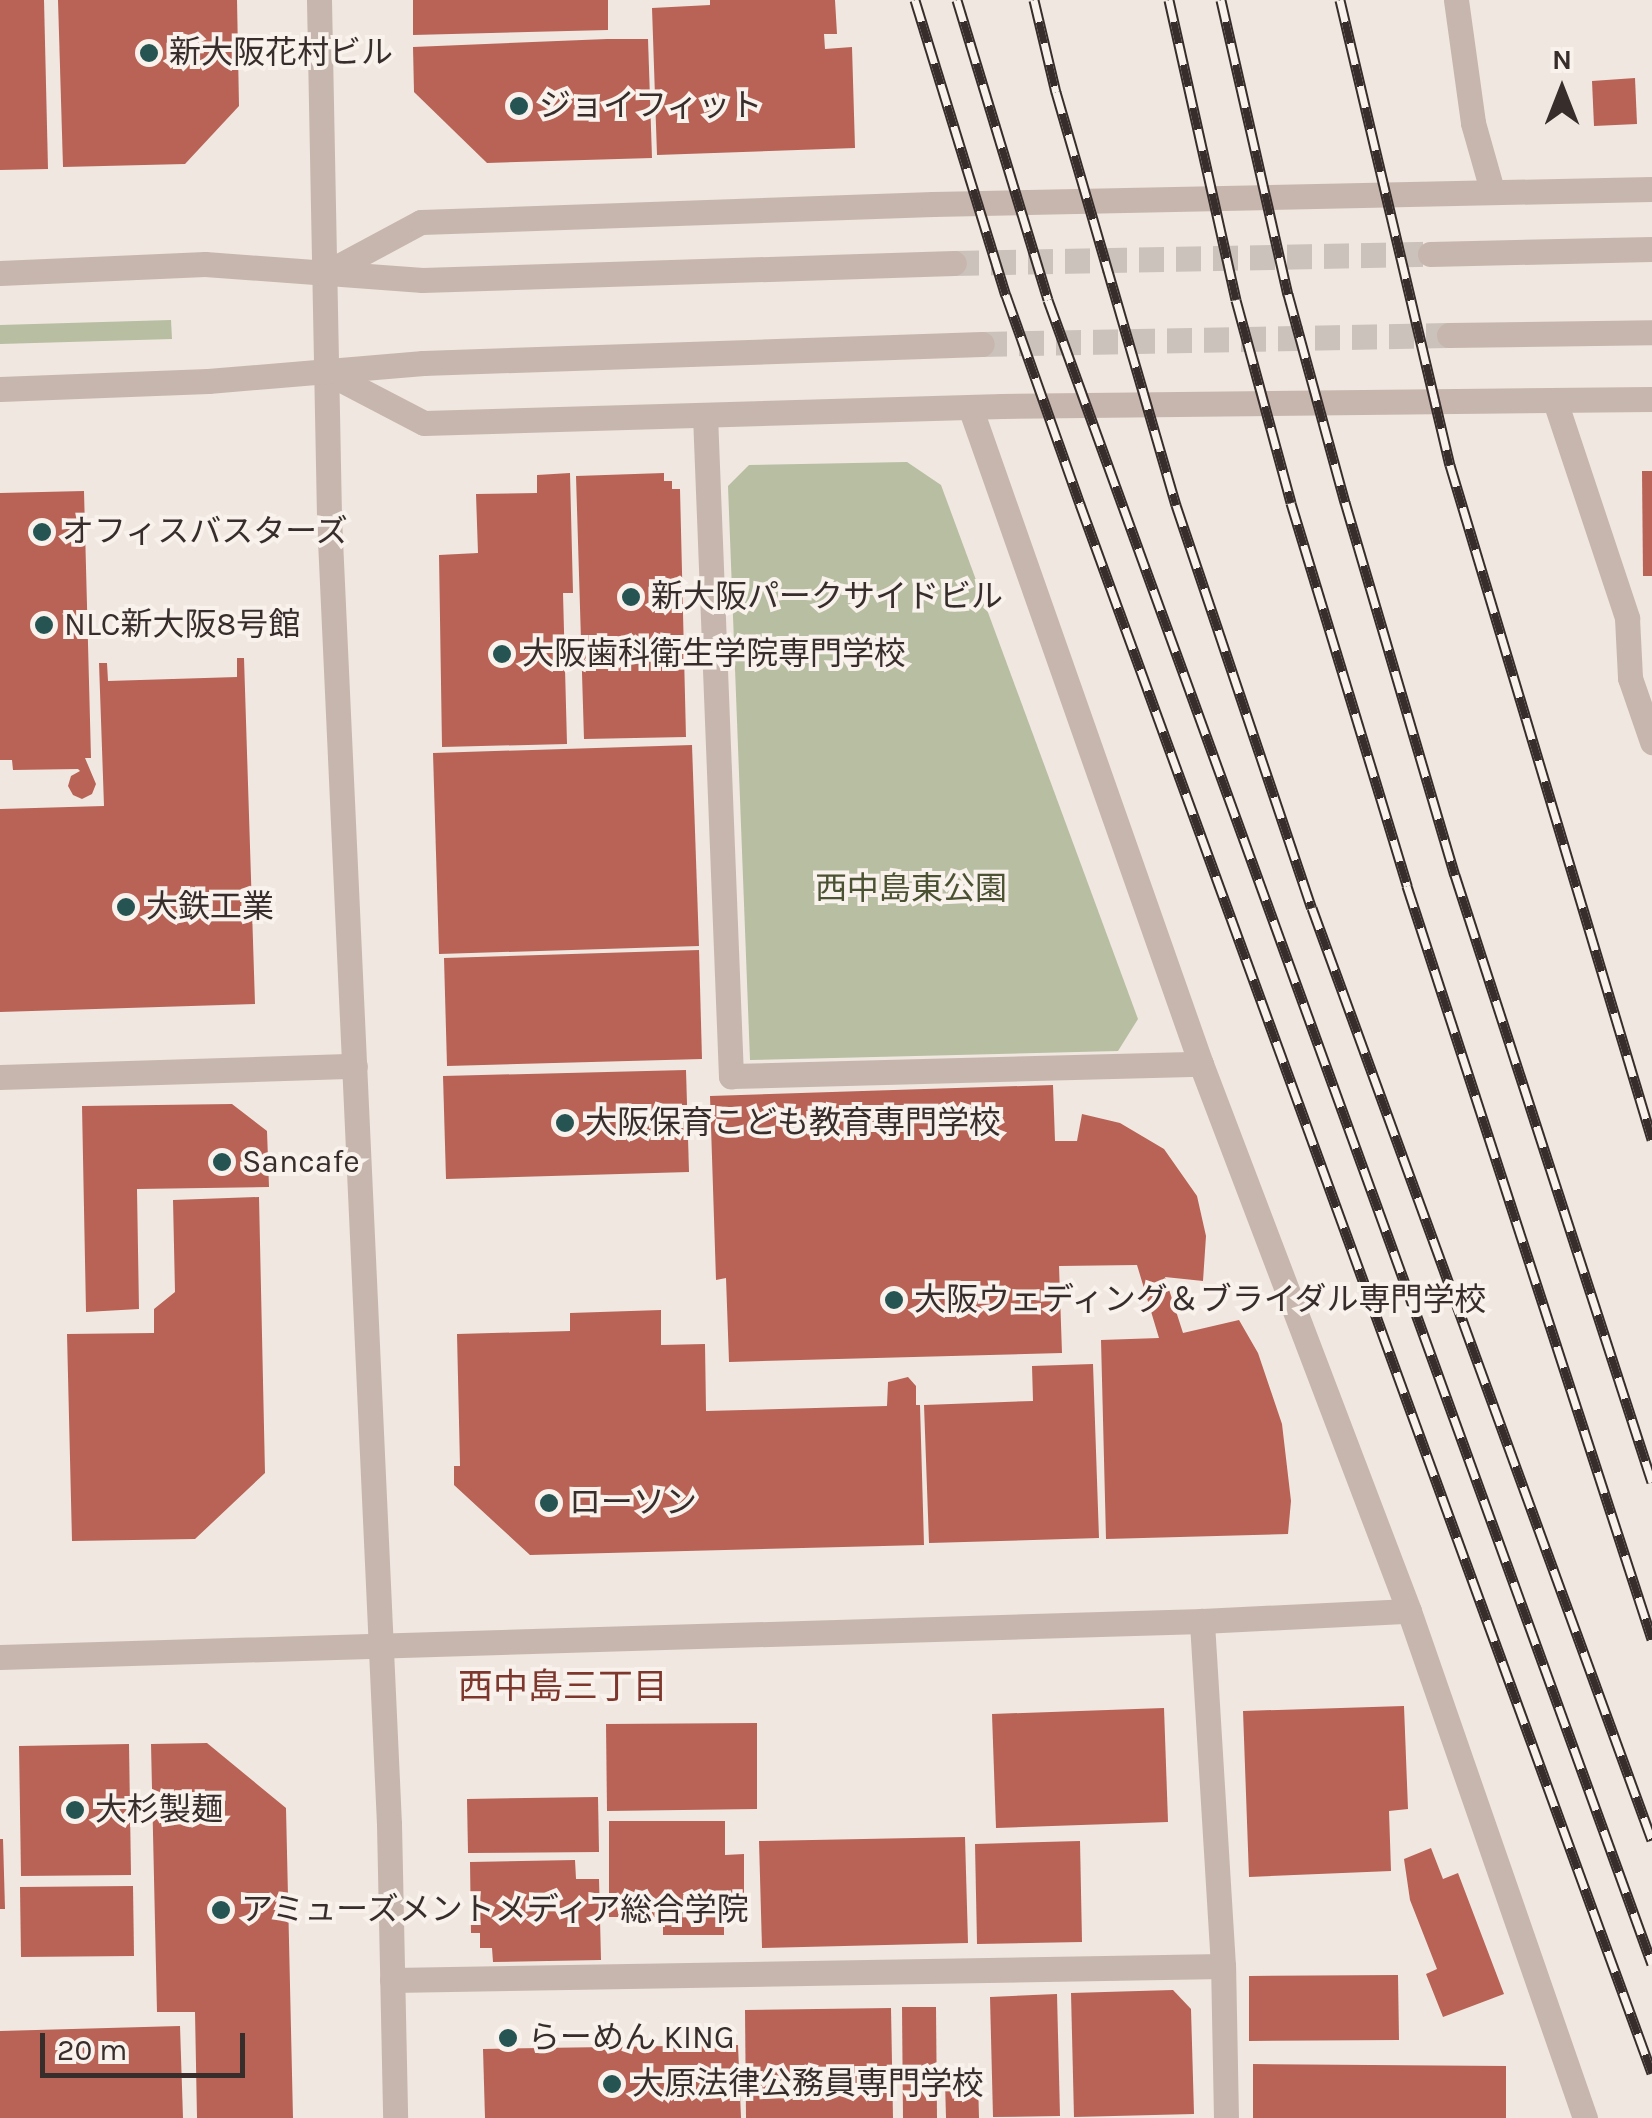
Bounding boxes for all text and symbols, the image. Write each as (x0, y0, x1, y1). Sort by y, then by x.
place label: 新大阪花村ビル (169, 34, 393, 72)
north arrow (1512, 40, 1612, 140)
marker: 新大阪花村ビル (138, 42, 160, 64)
text: N (1552, 43, 1572, 76)
place label: ジョイフィット (539, 87, 763, 125)
marker: ジョイフィット (508, 95, 530, 117)
place label: オフィスバスターズ (62, 513, 350, 551)
marker: オフィスバスターズ (31, 521, 53, 543)
place label: 新大阪パークサイドビル (651, 578, 1003, 616)
marker: 新大阪パークサイドビル (620, 586, 642, 608)
place label: NLC新大阪8号館 (64, 606, 300, 644)
marker: NLC新大阪8号館 (33, 614, 55, 636)
place label: 大阪歯科衛生学院専門学校 (522, 635, 906, 673)
marker: 大阪歯科衛生学院専門学校 (491, 643, 513, 665)
park label: 西中島東公園 (815, 870, 1007, 908)
place label: 大鉄工業 (146, 888, 274, 926)
marker: 大鉄工業 (115, 896, 137, 918)
place label: 大阪保育こども教育専門学校 (585, 1104, 1001, 1142)
marker: 大阪保育こども教育専門学校 (554, 1112, 576, 1134)
place label: Sancafe (242, 1143, 360, 1181)
marker: Sancafe (211, 1151, 233, 1173)
place label: 大阪ウェディング＆ブライダル専門学校 (914, 1281, 1490, 1319)
marker: 大阪ウェディング＆ブライダル専門学校 (883, 1289, 905, 1311)
place label: ローソン (569, 1484, 697, 1522)
marker: ローソン (538, 1492, 560, 1514)
district label: 西中島三丁目 (458, 1666, 668, 1708)
place label: 大杉製麺 (95, 1791, 223, 1829)
marker: 大杉製麺 (64, 1799, 86, 1821)
place label: アミューズメントメディア総合学院 (241, 1891, 753, 1929)
marker: アミューズメントメディア総合学院 (210, 1899, 232, 1921)
scale bar (45, 2013, 250, 2075)
place label: らーめん KING (528, 2019, 734, 2057)
marker: らーめん KING (497, 2027, 519, 2049)
text: 20 m (57, 2032, 127, 2068)
place label: 大原法律公務員専門学校 (632, 2065, 984, 2103)
marker: 大原法律公務員専門学校 (601, 2073, 623, 2095)

